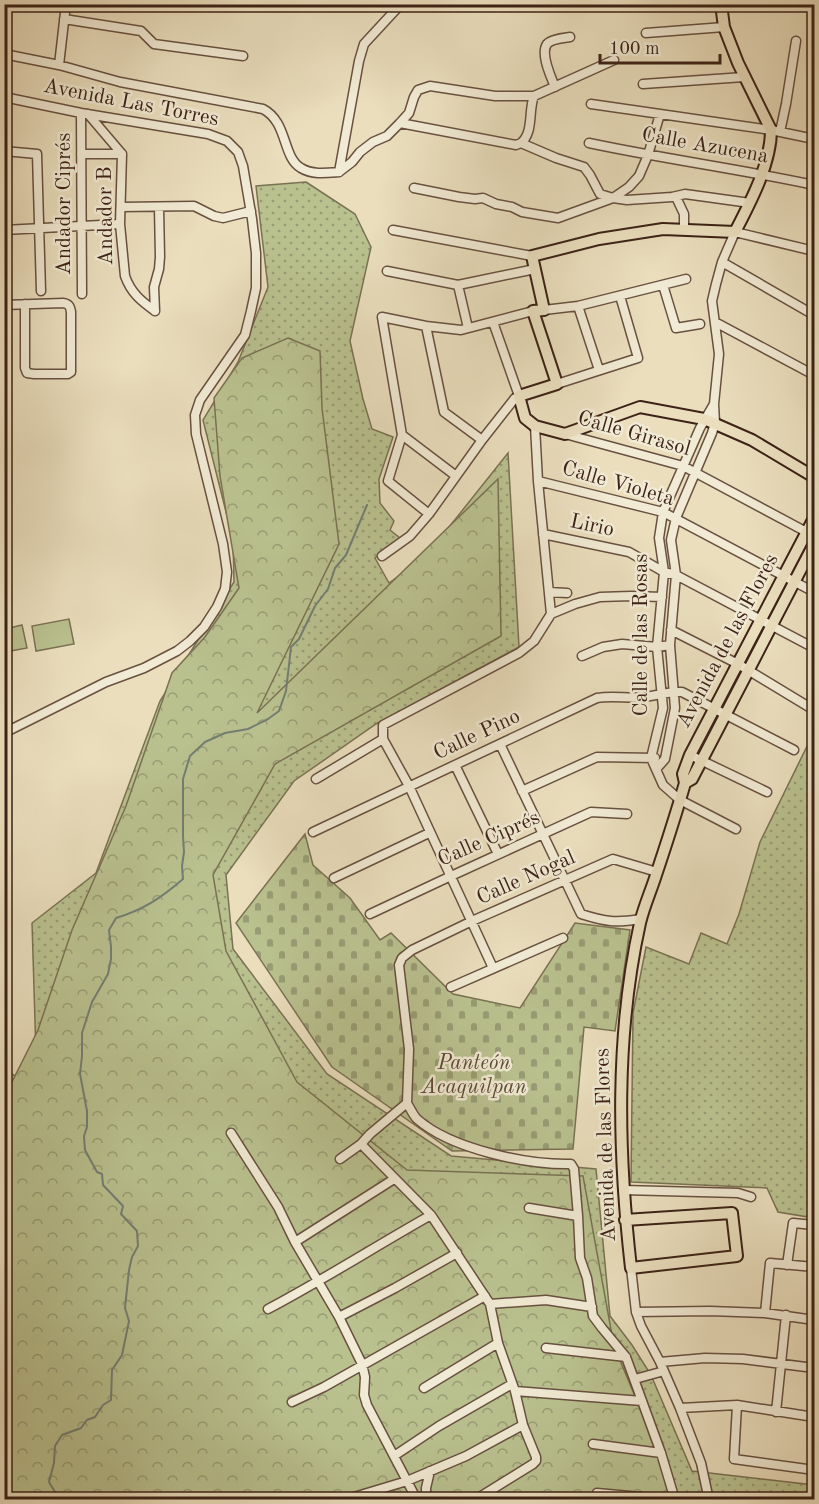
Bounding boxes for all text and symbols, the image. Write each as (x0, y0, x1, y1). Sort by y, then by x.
scale bar (600, 27, 720, 65)
text: 100 m (609, 40, 660, 58)
street label: Avenida Las Torres (42, 76, 220, 130)
street label: Calle Azucena (640, 125, 770, 167)
street label: Andador Ciprés (54, 133, 75, 275)
street label: Andador B (95, 166, 117, 266)
street label: Calle Girasol (575, 408, 693, 460)
street label: Calle Violeta (559, 458, 677, 510)
street label: Lirio (568, 511, 616, 541)
street label: Avenida de las Flores (673, 550, 783, 732)
street label: Calle de las Rosas (631, 554, 652, 716)
street label: Calle Pino (430, 706, 524, 764)
street label: Calle Ciprés (435, 807, 543, 871)
street label: Calle Nogal (474, 847, 579, 909)
street label: Avenida de las Flores (592, 1048, 620, 1242)
park label: Panteón Acaquilpan (420, 1053, 527, 1098)

